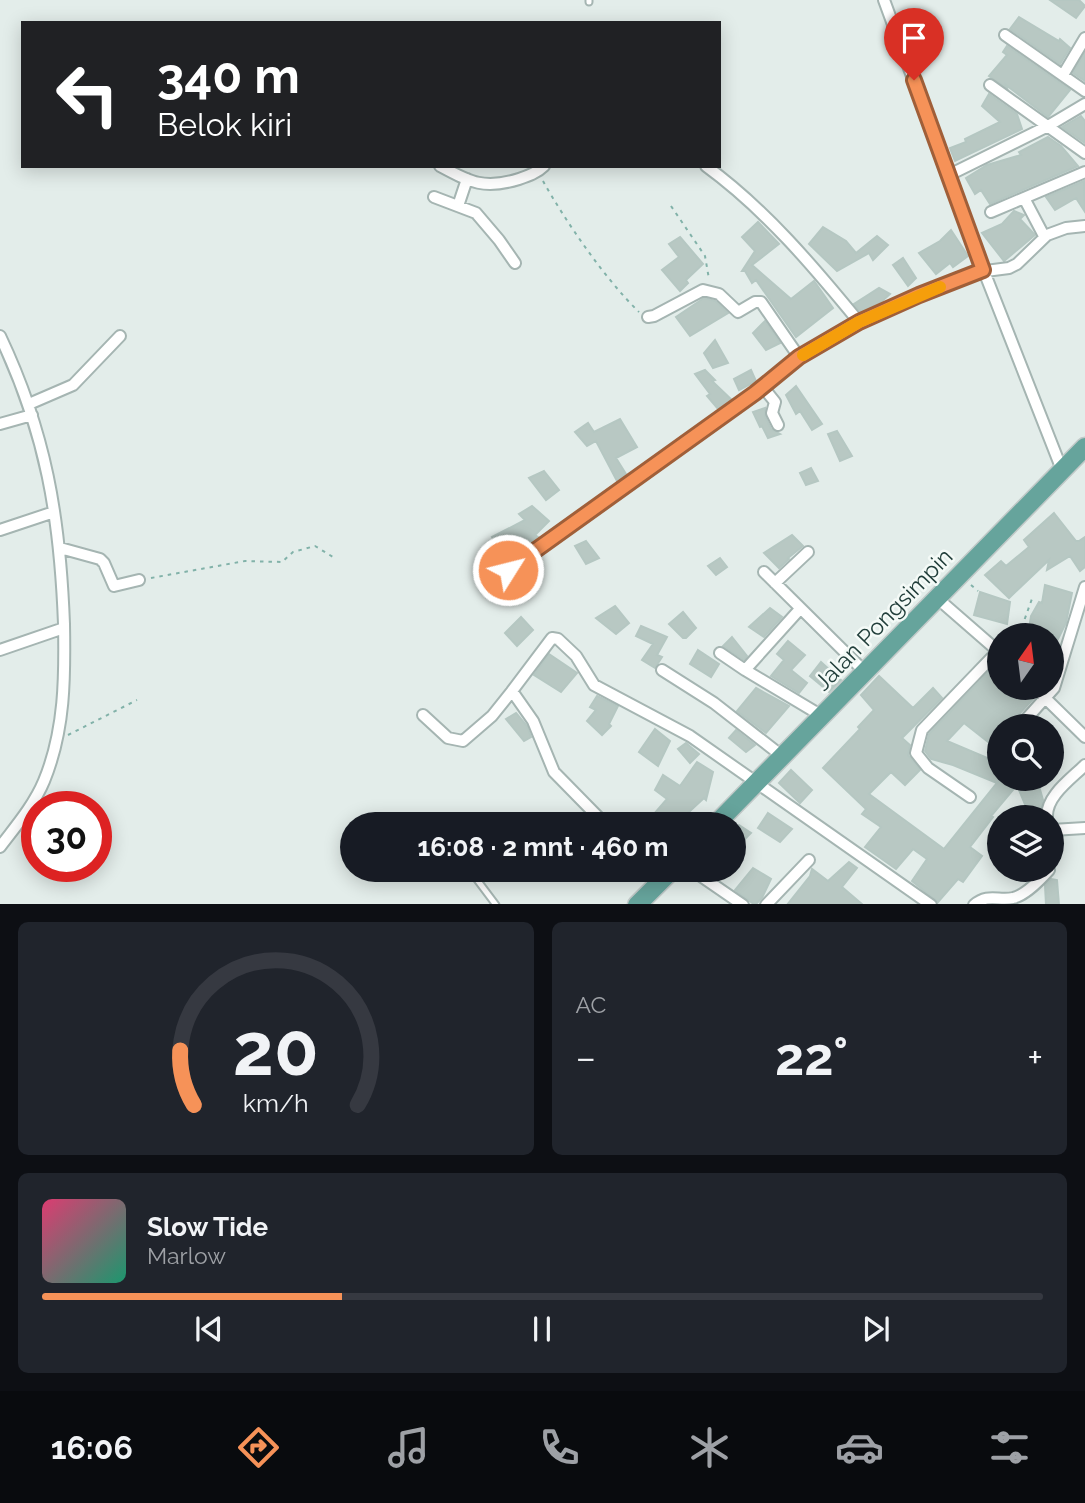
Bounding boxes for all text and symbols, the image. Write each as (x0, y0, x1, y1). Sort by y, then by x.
pin (884, 8, 944, 80)
icon: arrive (895, 19, 933, 57)
text: 340 m (157, 47, 300, 104)
icon: left (42, 49, 133, 140)
text: Belok kiri (157, 106, 292, 143)
position arrow (471, 533, 545, 607)
street label: Jalan Pongsimpin (808, 542, 958, 696)
north arrow (987, 623, 1064, 700)
map controls (987, 623, 1064, 882)
button: search (987, 714, 1064, 791)
speed limit sign: 30 (21, 791, 112, 882)
button: layers (987, 805, 1064, 882)
text: 16:08 · 2 mnt · 460 m (417, 832, 669, 862)
text: AC (576, 991, 606, 1018)
text: 20 (233, 1007, 319, 1092)
text: 22° (775, 1026, 848, 1087)
text: − (576, 1035, 596, 1080)
text: + (1027, 1035, 1043, 1080)
text: km/h (243, 1087, 309, 1117)
text: Slow Tide (147, 1212, 268, 1242)
text: Marlow (147, 1242, 226, 1269)
icon: previous (190, 1310, 228, 1348)
icon: pause (523, 1310, 561, 1348)
icon: next (857, 1310, 895, 1348)
icon: directions (234, 1423, 283, 1472)
icon: music (384, 1423, 433, 1472)
icon: phone (535, 1423, 584, 1472)
icon: climate (685, 1423, 734, 1472)
icon: car (835, 1423, 884, 1472)
icon: filters (985, 1423, 1034, 1472)
text: 16:06 (51, 1429, 133, 1466)

